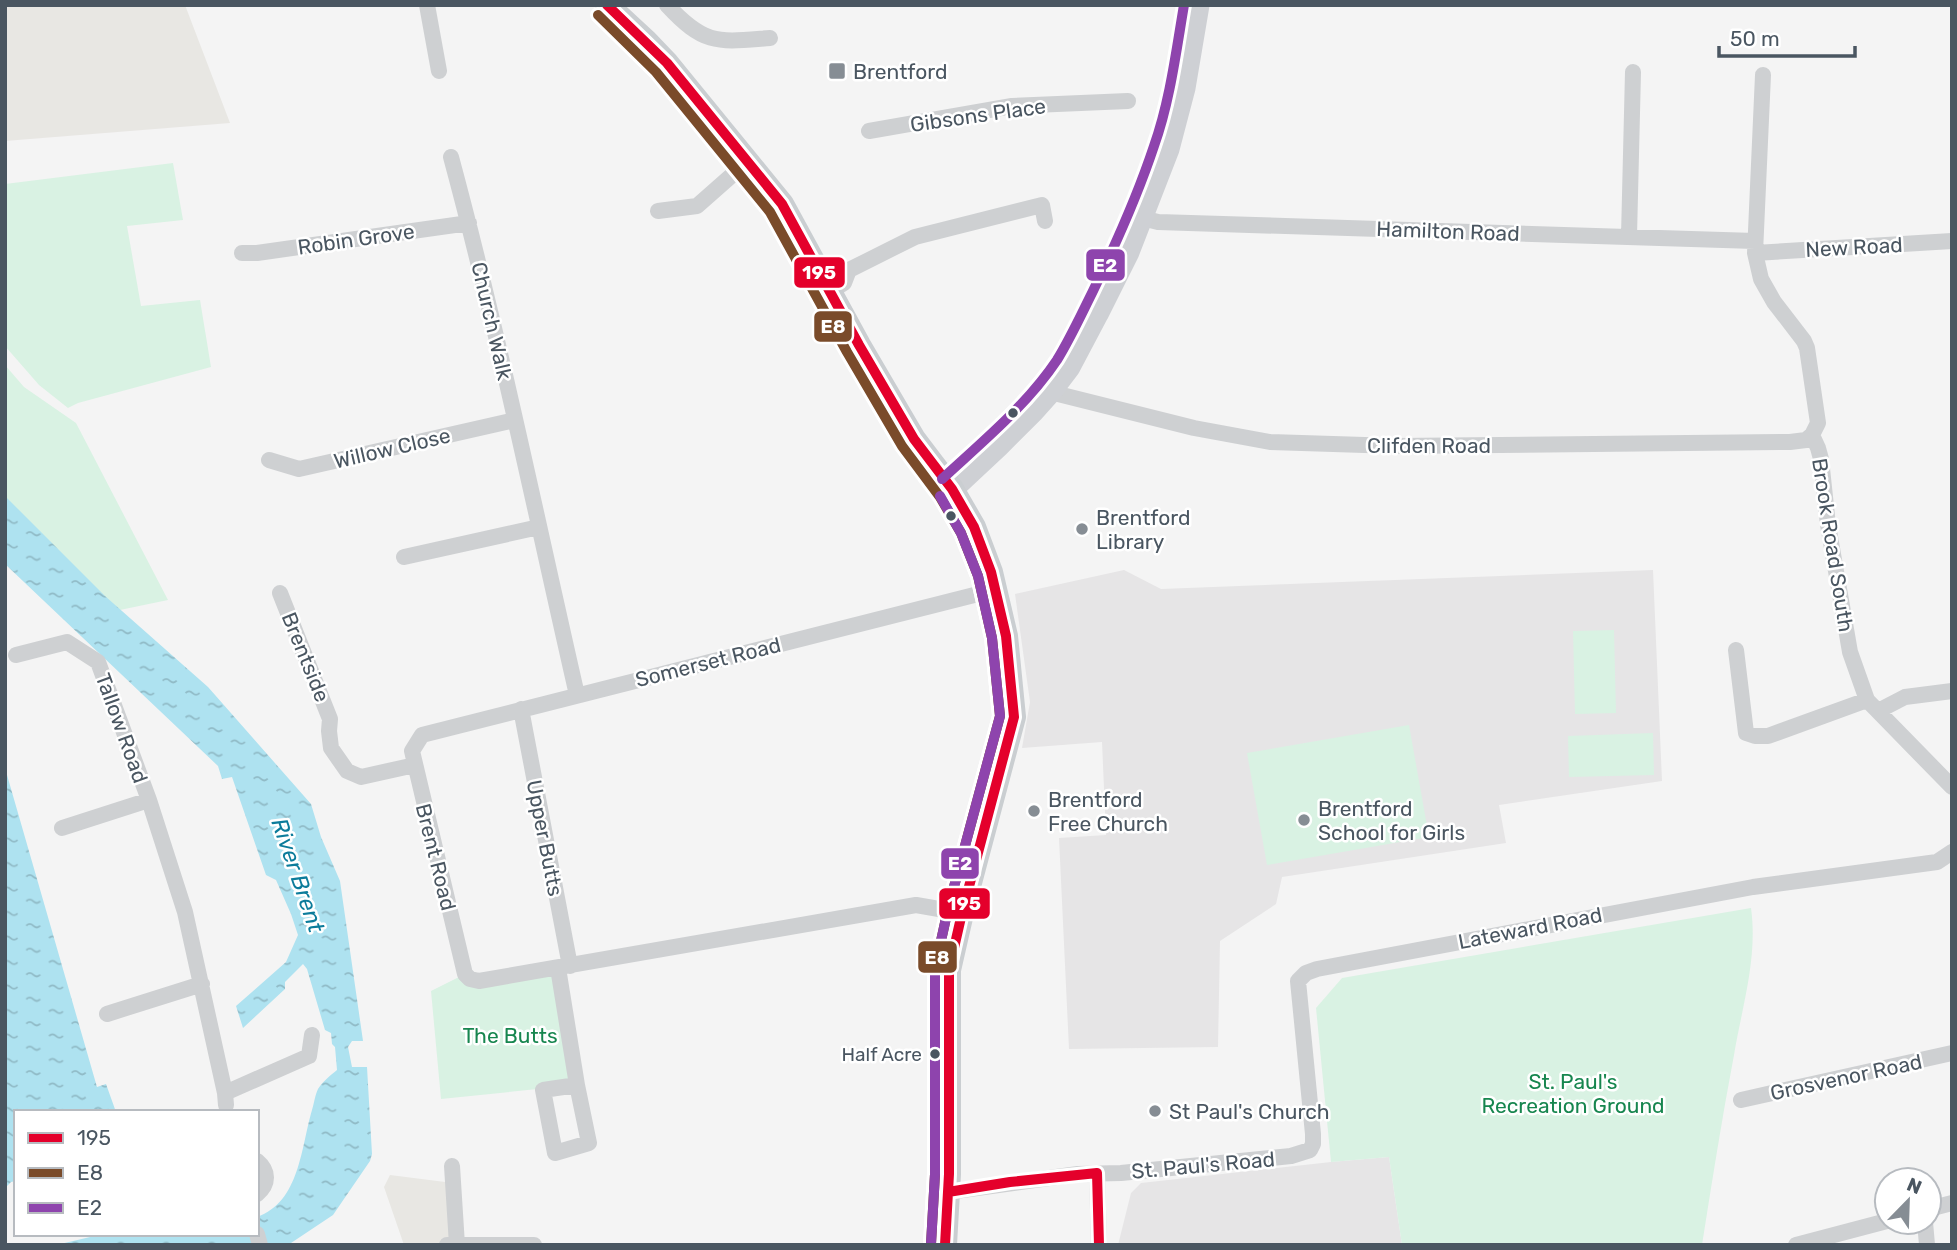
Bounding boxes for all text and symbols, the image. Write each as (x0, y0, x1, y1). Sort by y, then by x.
scale bar (1719, 14, 1856, 58)
text: 50 m (1730, 26, 1780, 51)
place label: Brentford (853, 59, 948, 84)
marker: Brentford (827, 61, 847, 81)
street label: Gibsons Place (909, 93, 1047, 137)
street label: Hamilton Road (1376, 216, 1520, 246)
street label: Robin Grove (296, 218, 416, 260)
street label: New Road (1805, 232, 1903, 262)
line badge: E2 (1085, 248, 1126, 282)
text: E2 (1093, 254, 1117, 277)
line badge: 195 (793, 256, 846, 289)
street label: Church Walk (466, 260, 518, 383)
text: 195 (802, 261, 836, 284)
line badge: E8 (813, 310, 853, 343)
text: E8 (820, 315, 846, 338)
unlabelled marker (1006, 406, 1020, 420)
street label: Willow Close (331, 422, 453, 474)
street label: Clifden Road (1367, 433, 1491, 458)
street label: Brook Road South (1807, 456, 1859, 634)
place label: Brentford Library (1096, 505, 1191, 554)
unlabelled marker (944, 509, 958, 523)
marker: Brentford Library (1074, 521, 1090, 537)
street label: Brentside (277, 609, 335, 705)
street label: Somerset Road (633, 632, 783, 692)
street label: Tallow Road (91, 670, 153, 786)
street label: Upper Butts (521, 778, 569, 898)
place label: Brentford Free Church (1048, 787, 1168, 836)
place label: Brentford School for Girls (1318, 796, 1465, 845)
street label: Brent Road (411, 801, 461, 913)
marker: Brentford Free Church (1026, 803, 1042, 819)
marker: Brentford School for Girls (1296, 812, 1312, 828)
water label: River Brent (265, 814, 331, 937)
line badge: E2 (940, 847, 980, 880)
text: E2 (948, 852, 972, 875)
line badge: 195 (938, 887, 991, 920)
text: 195 (947, 892, 981, 915)
street label: Lateward Road (1456, 902, 1604, 954)
line badge: E8 (917, 940, 958, 974)
text: E8 (924, 946, 950, 969)
park label: The Butts (462, 1023, 558, 1048)
place label: Half Acre (842, 1043, 922, 1066)
marker: Half Acre (928, 1047, 942, 1061)
street label: Grosvenor Road (1768, 1049, 1924, 1105)
park label: St. Paul's Recreation Ground (1481, 1069, 1665, 1118)
place label: St Paul's Church (1169, 1099, 1330, 1124)
marker: St Paul's Church (1147, 1103, 1163, 1119)
legend (14, 1110, 259, 1236)
text: 195 (77, 1125, 111, 1150)
street label: St. Paul's Road (1130, 1146, 1276, 1184)
text: E8 (77, 1160, 103, 1185)
north arrow (1873, 1166, 1943, 1236)
text: N (1904, 1173, 1925, 1199)
text: E2 (77, 1195, 102, 1220)

